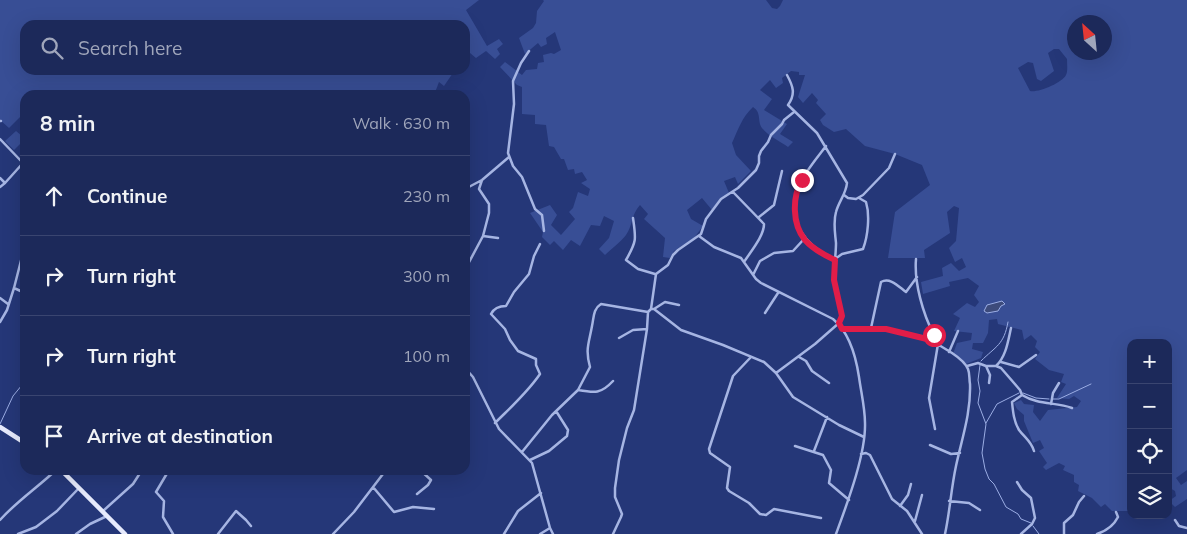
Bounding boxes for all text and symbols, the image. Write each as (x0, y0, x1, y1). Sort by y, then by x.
north arrow (1067, 15, 1112, 60)
search box (20, 20, 470, 75)
icon: search (38, 34, 66, 62)
text: Search here (78, 36, 182, 60)
text: 8 min (40, 110, 95, 136)
text: Walk · 630 m (352, 113, 450, 133)
route end (791, 169, 814, 192)
icon: ahead (40, 182, 68, 210)
text: Continue (87, 184, 167, 208)
text: 230 m (403, 186, 450, 206)
icon: right (40, 262, 68, 290)
text: Turn right (87, 264, 176, 288)
text: 300 m (403, 266, 450, 286)
route start (923, 324, 946, 347)
map controls (1127, 339, 1172, 519)
button: + (1127, 339, 1172, 384)
icon: right (40, 342, 68, 370)
text: Turn right (87, 344, 176, 368)
text: 100 m (403, 346, 450, 366)
button: − (1127, 384, 1172, 429)
icon: arrive (40, 422, 68, 450)
text: Arrive at destination (87, 424, 273, 448)
button: locate (1127, 429, 1172, 474)
button: layers (1127, 474, 1172, 519)

